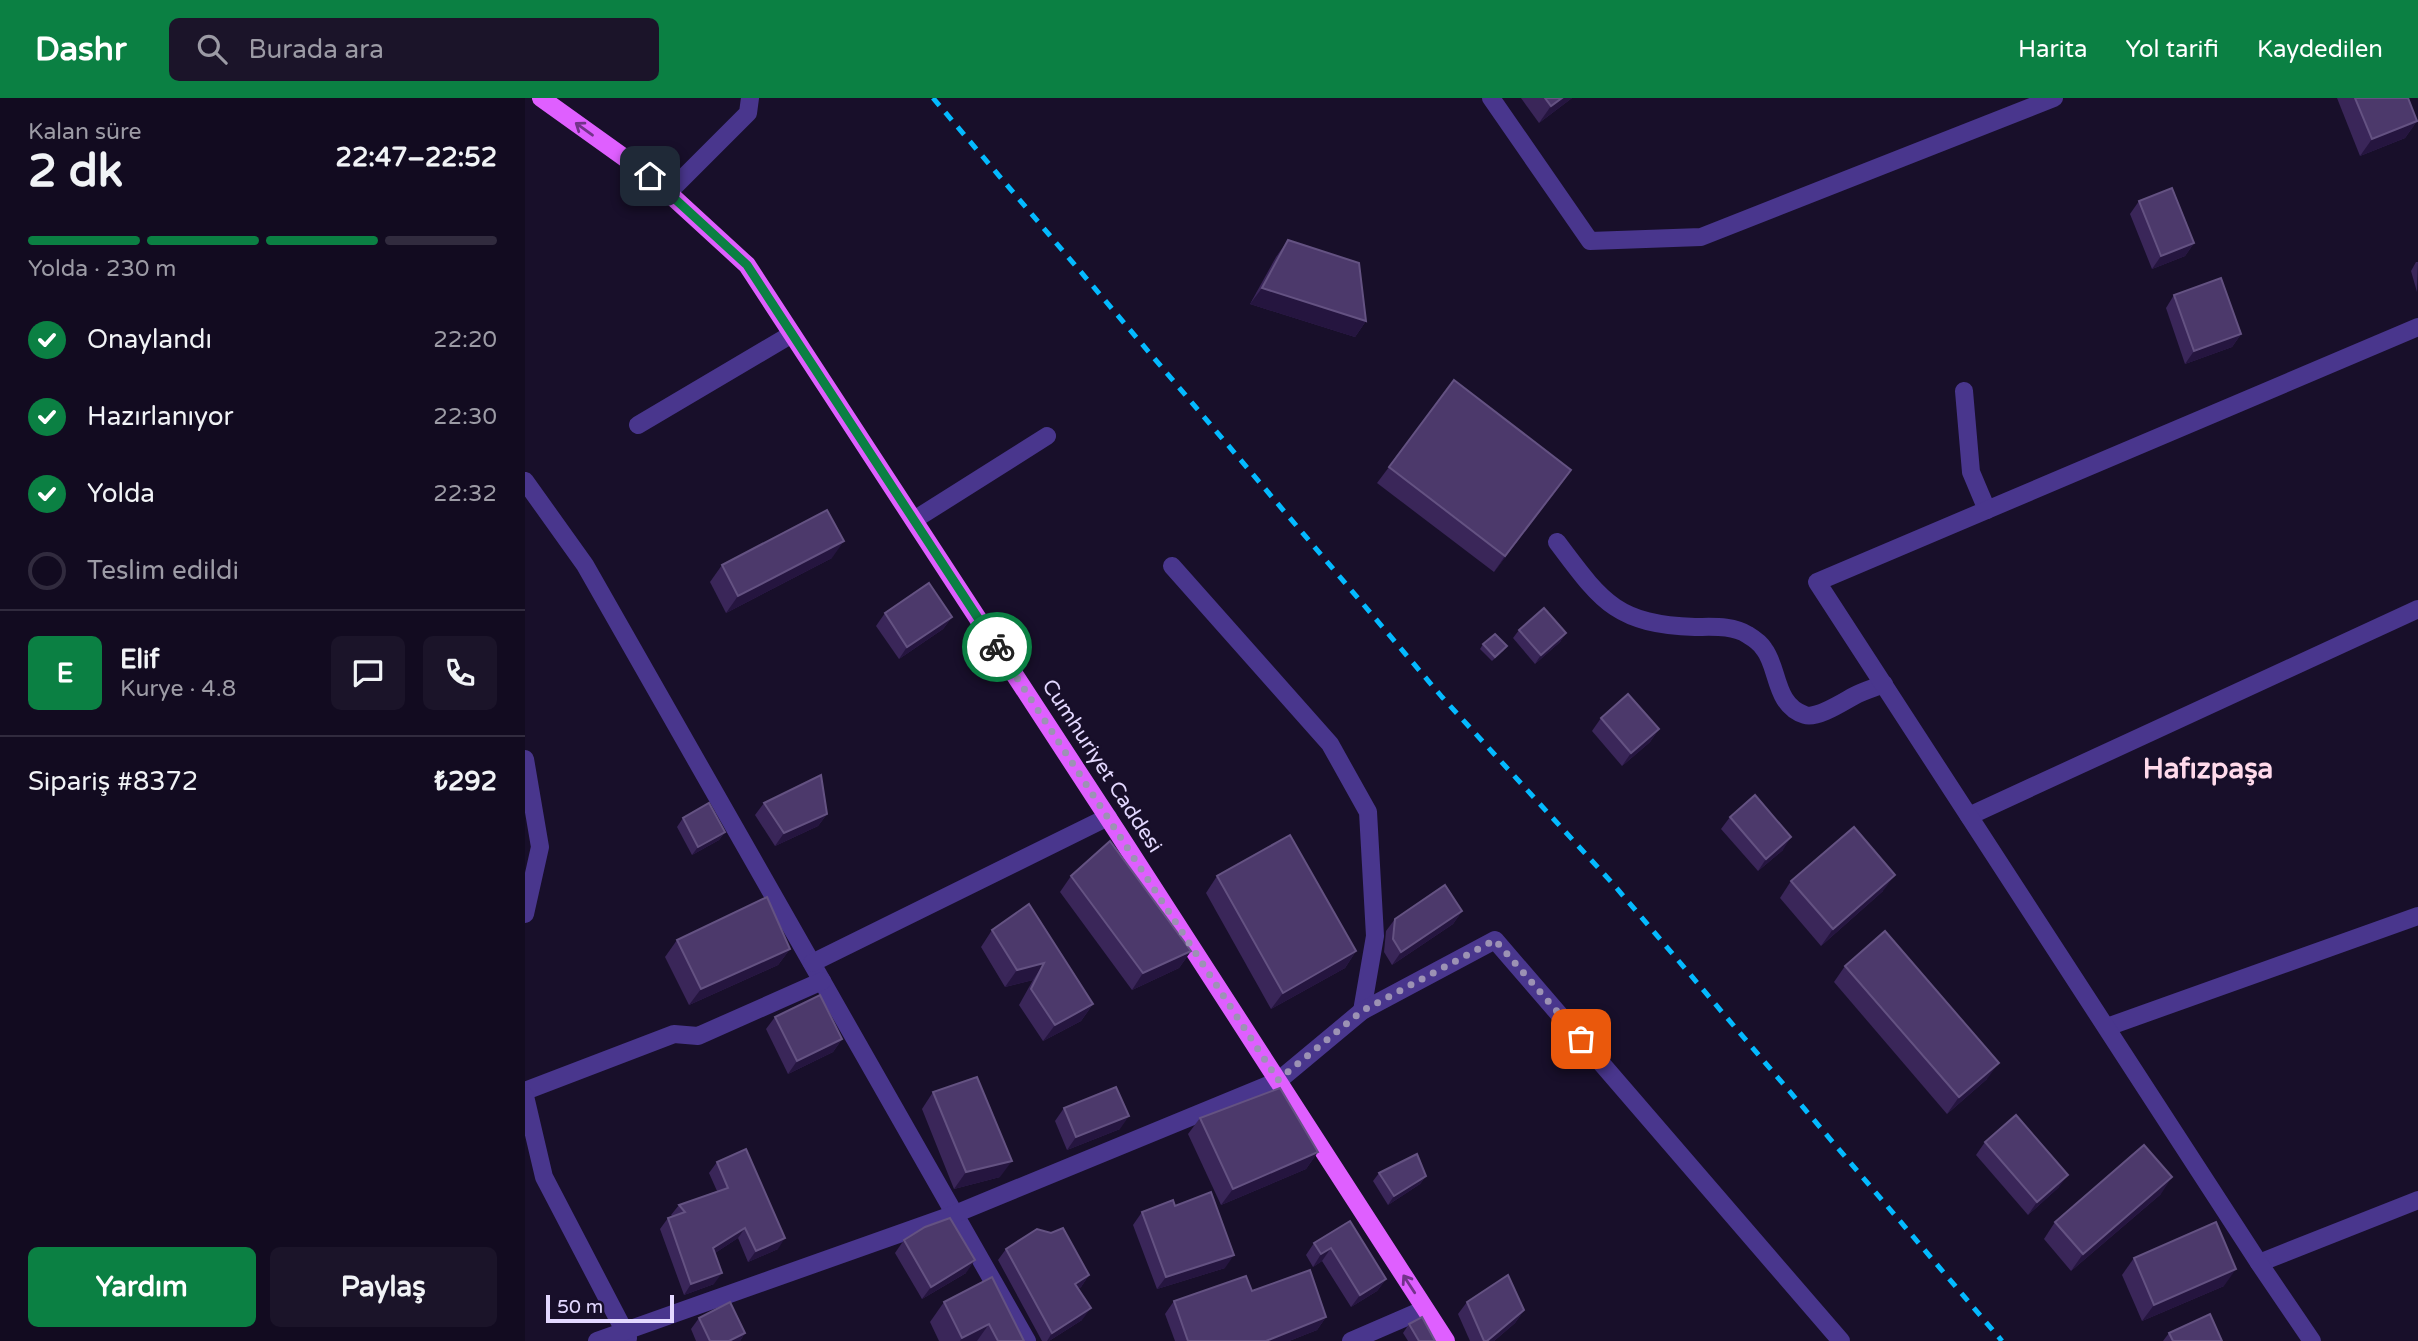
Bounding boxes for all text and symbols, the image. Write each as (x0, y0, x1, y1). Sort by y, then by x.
search box (169, 18, 659, 81)
text: Dashr (35, 30, 127, 69)
icon: search (193, 30, 231, 68)
text: Burada ara (249, 34, 384, 65)
text: Harita (2018, 35, 2087, 64)
text: Yol tarifi (2125, 35, 2219, 64)
text: Kaydedilen (2257, 35, 2383, 64)
text: Kalan süre (28, 118, 142, 146)
one-way arrow (575, 122, 594, 136)
text: 22:47–22:52 (336, 142, 497, 173)
text: 2 dk (28, 144, 123, 199)
pin (620, 146, 680, 206)
icon: home (631, 157, 669, 195)
text: Yolda · 230 m (28, 255, 177, 283)
icon: check (28, 321, 66, 359)
text: Onaylandı (87, 324, 212, 355)
text: 22:20 (433, 326, 497, 354)
icon: check (28, 398, 66, 436)
text: Hazırlanıyor (87, 401, 234, 432)
text: 22:30 (433, 403, 497, 431)
icon: check (28, 475, 66, 513)
text: Yolda (87, 478, 155, 509)
text: 22:32 (433, 480, 497, 508)
text: Teslim edildi (87, 555, 239, 586)
courier (962, 612, 1032, 682)
icon: bike (978, 628, 1016, 666)
button: chat (331, 636, 405, 710)
button: phone (423, 636, 497, 710)
text: Elif (120, 644, 159, 675)
text: E (57, 658, 73, 689)
text: Kurye · 4.8 (120, 675, 236, 703)
street label: Cumhuriyet Caddesi (1037, 675, 1167, 857)
district label: Hafızpaşa (2143, 752, 2273, 786)
text: Sipariş #8372 (28, 766, 198, 797)
text: ₺292 (434, 766, 497, 797)
pin (1551, 1009, 1611, 1069)
icon: bag (1562, 1020, 1600, 1058)
button: Yardım (28, 1247, 256, 1327)
button: Paylaş (270, 1247, 497, 1327)
one-way arrow (1402, 1274, 1416, 1294)
scale bar (546, 1292, 674, 1324)
text: 50 m (557, 1296, 603, 1318)

